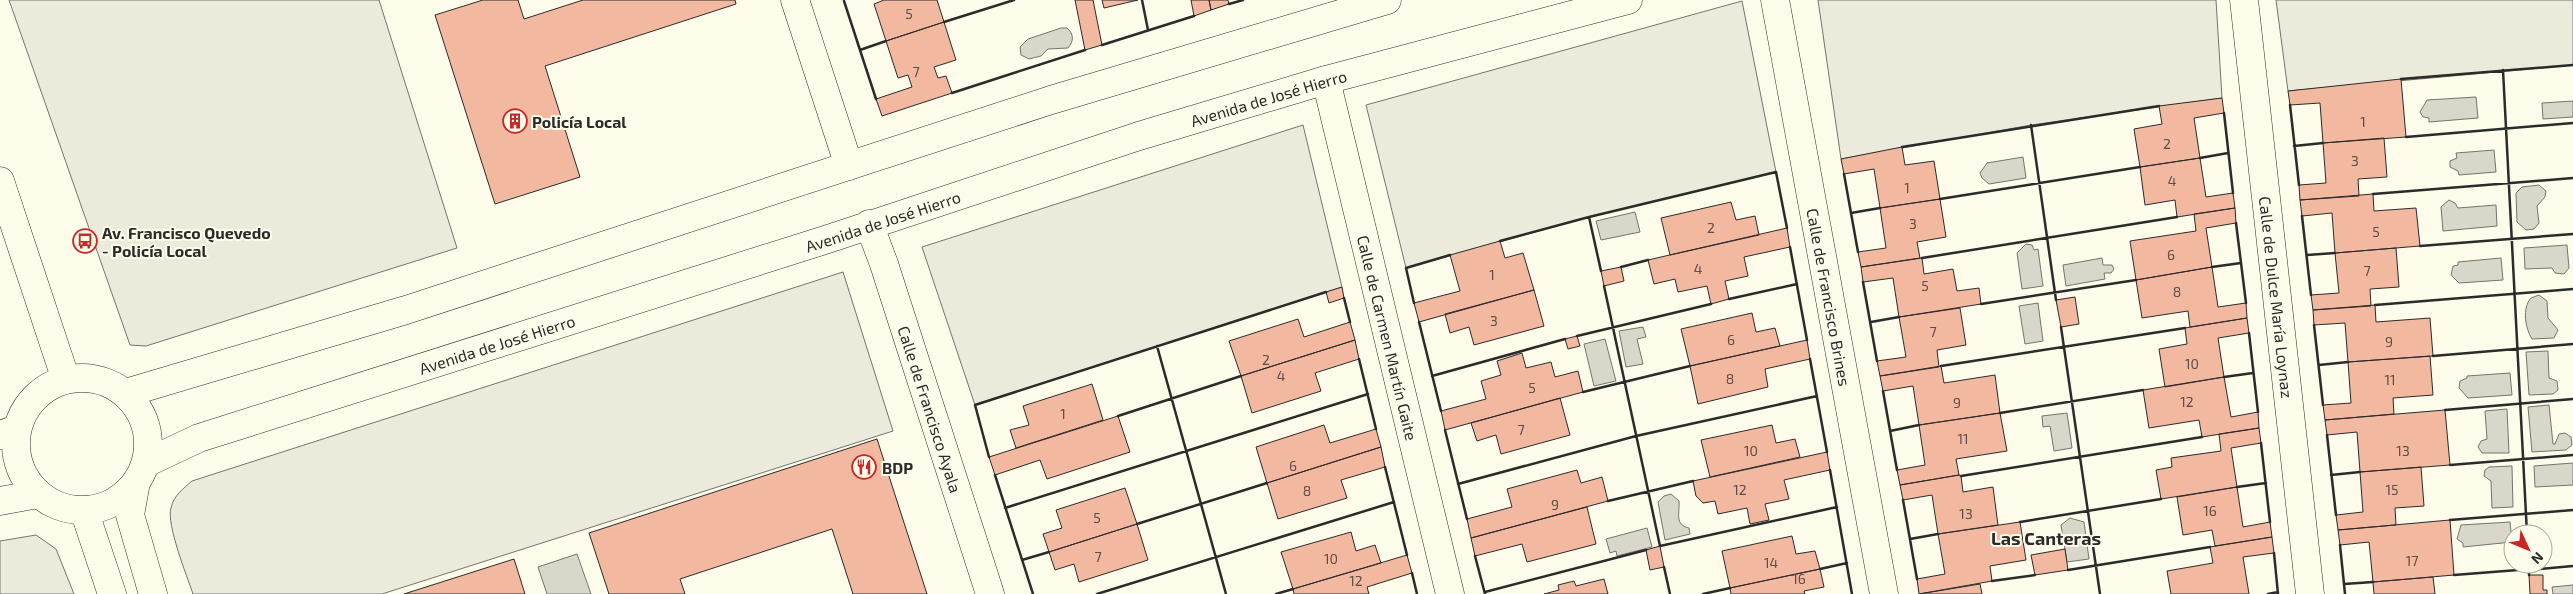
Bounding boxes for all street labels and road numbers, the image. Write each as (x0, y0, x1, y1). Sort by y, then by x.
street label: Avenida de José Hierro (1188, 65, 1349, 130)
street label: Avenida de José Hierro (803, 186, 963, 255)
street label: Calle de Dulce María Loynaz (2256, 195, 2298, 399)
street label: Calle de Francisco Brines (1804, 207, 1855, 388)
street label: Calle de Carmen Martín Gaite (1354, 233, 1422, 442)
street label: Avenida de José Hierro (417, 310, 577, 377)
street label: Calle de Francisco Ayala (895, 323, 966, 495)

